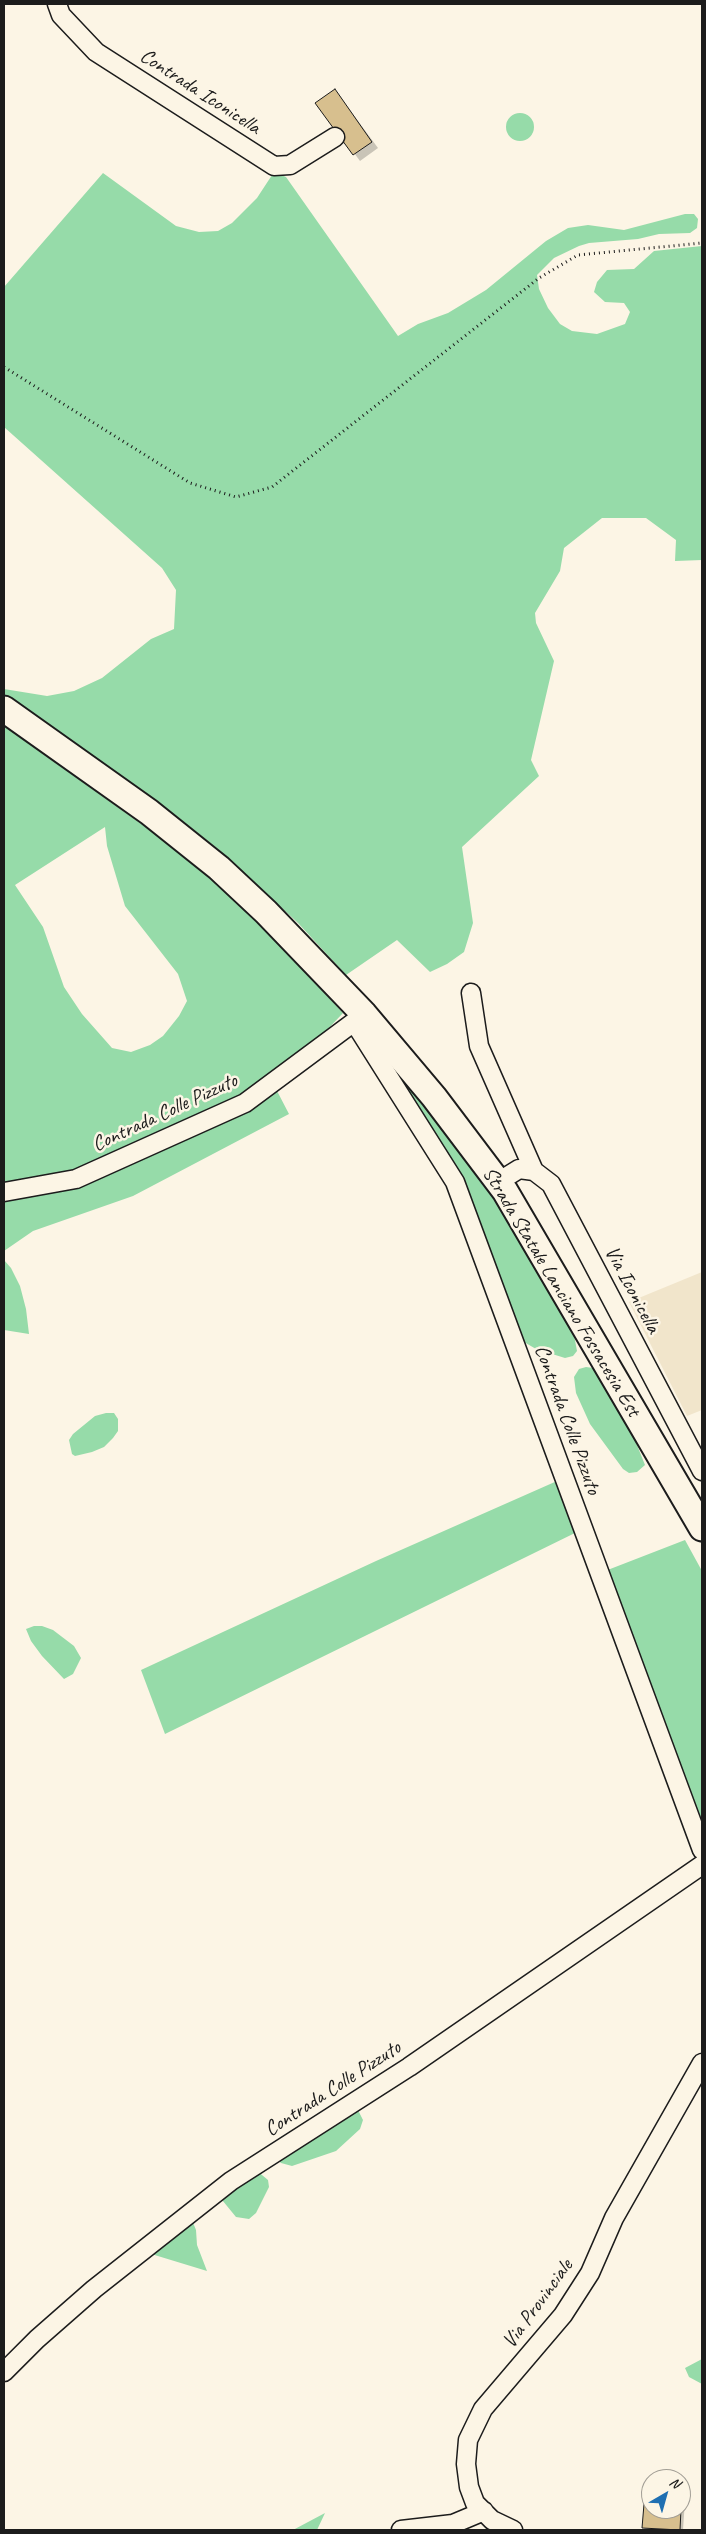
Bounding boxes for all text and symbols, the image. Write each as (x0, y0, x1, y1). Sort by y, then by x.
street label: Contrada Iconicella (135, 44, 265, 140)
street label: Contrada Colle Pizzuto (88, 1068, 242, 1158)
street label: Strada Statale Lanciano Fossacesia Est (476, 1163, 646, 1421)
street label: Via Iconicella (599, 1242, 665, 1338)
street label: Contrada Colle Pizzuto (528, 1342, 606, 1498)
street label: Contrada Colle Pizzuto (260, 2036, 406, 2142)
street label: Via Provinciale (497, 2255, 579, 2353)
north arrow (641, 2469, 691, 2519)
text: N (666, 2473, 684, 2492)

